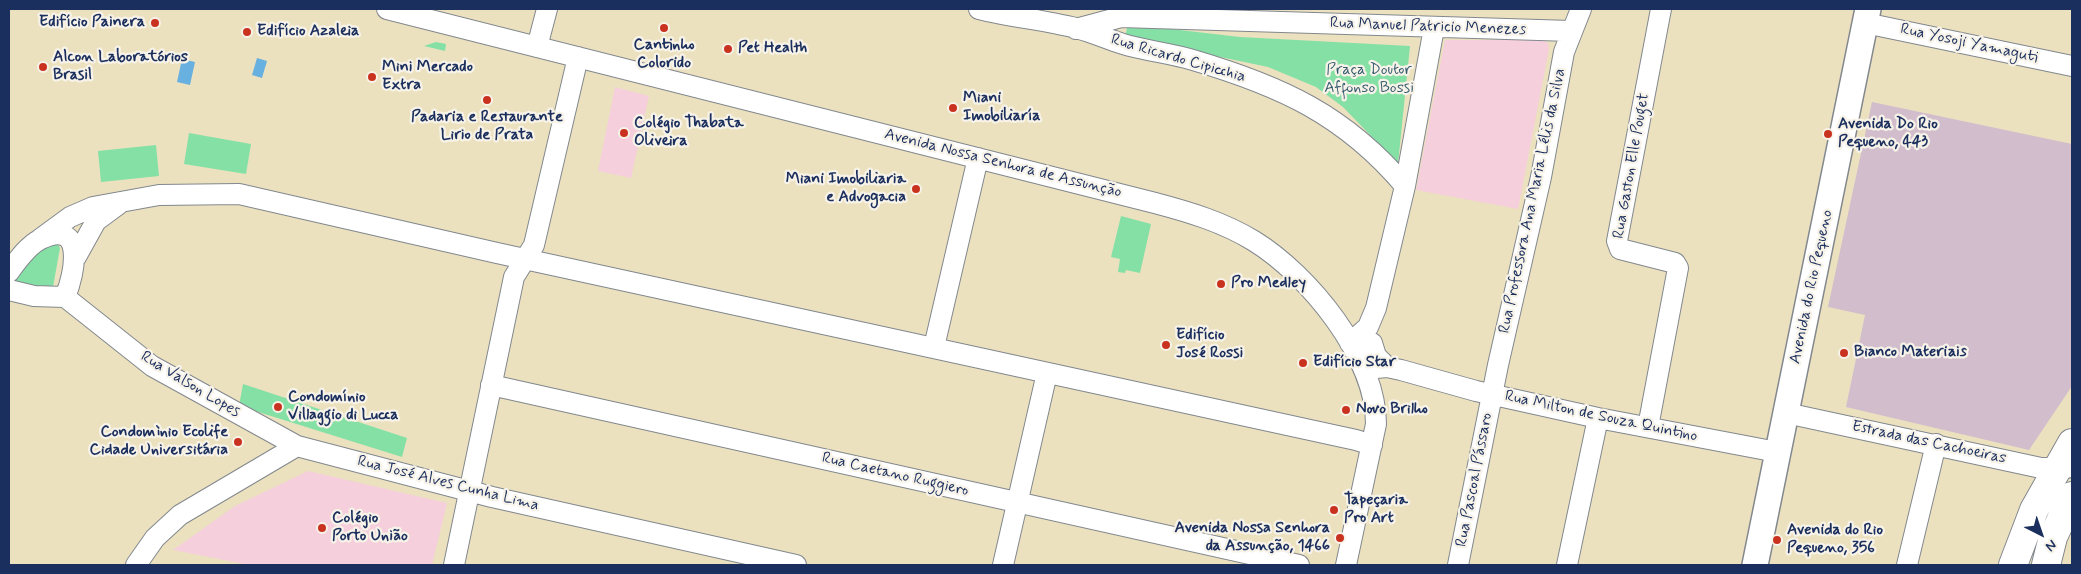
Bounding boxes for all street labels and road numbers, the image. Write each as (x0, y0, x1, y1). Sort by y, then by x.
street label: Rua Manuel Patricio Menezes (1329, 14, 1527, 40)
street label: Rua Yosoji Yamaguti (1898, 20, 2040, 68)
street label: Rua Ricardo Cipicchia (1108, 31, 1248, 87)
street label: Rua Professora Ana Maria Lélis da Silva (1495, 67, 1571, 335)
street label: Rua Gaston Elle Pouget (1610, 92, 1654, 240)
street label: Avenida Nossa Senhora de Assunção (882, 125, 1124, 203)
street label: Avenida do Rio Pequeno (1786, 208, 1838, 366)
street label: Rua Valson Lopes (137, 348, 243, 422)
street label: Rua Milton de Souza Quintino (1503, 387, 1699, 447)
street label: Rua Pascoal Pássaro (1453, 411, 1497, 549)
street label: Estrada das Cachoeiras (1850, 417, 2008, 469)
street label: Rua Caetano Ruggiero (820, 449, 970, 501)
street label: Rua José Alves Cunha Lima (355, 452, 541, 516)

